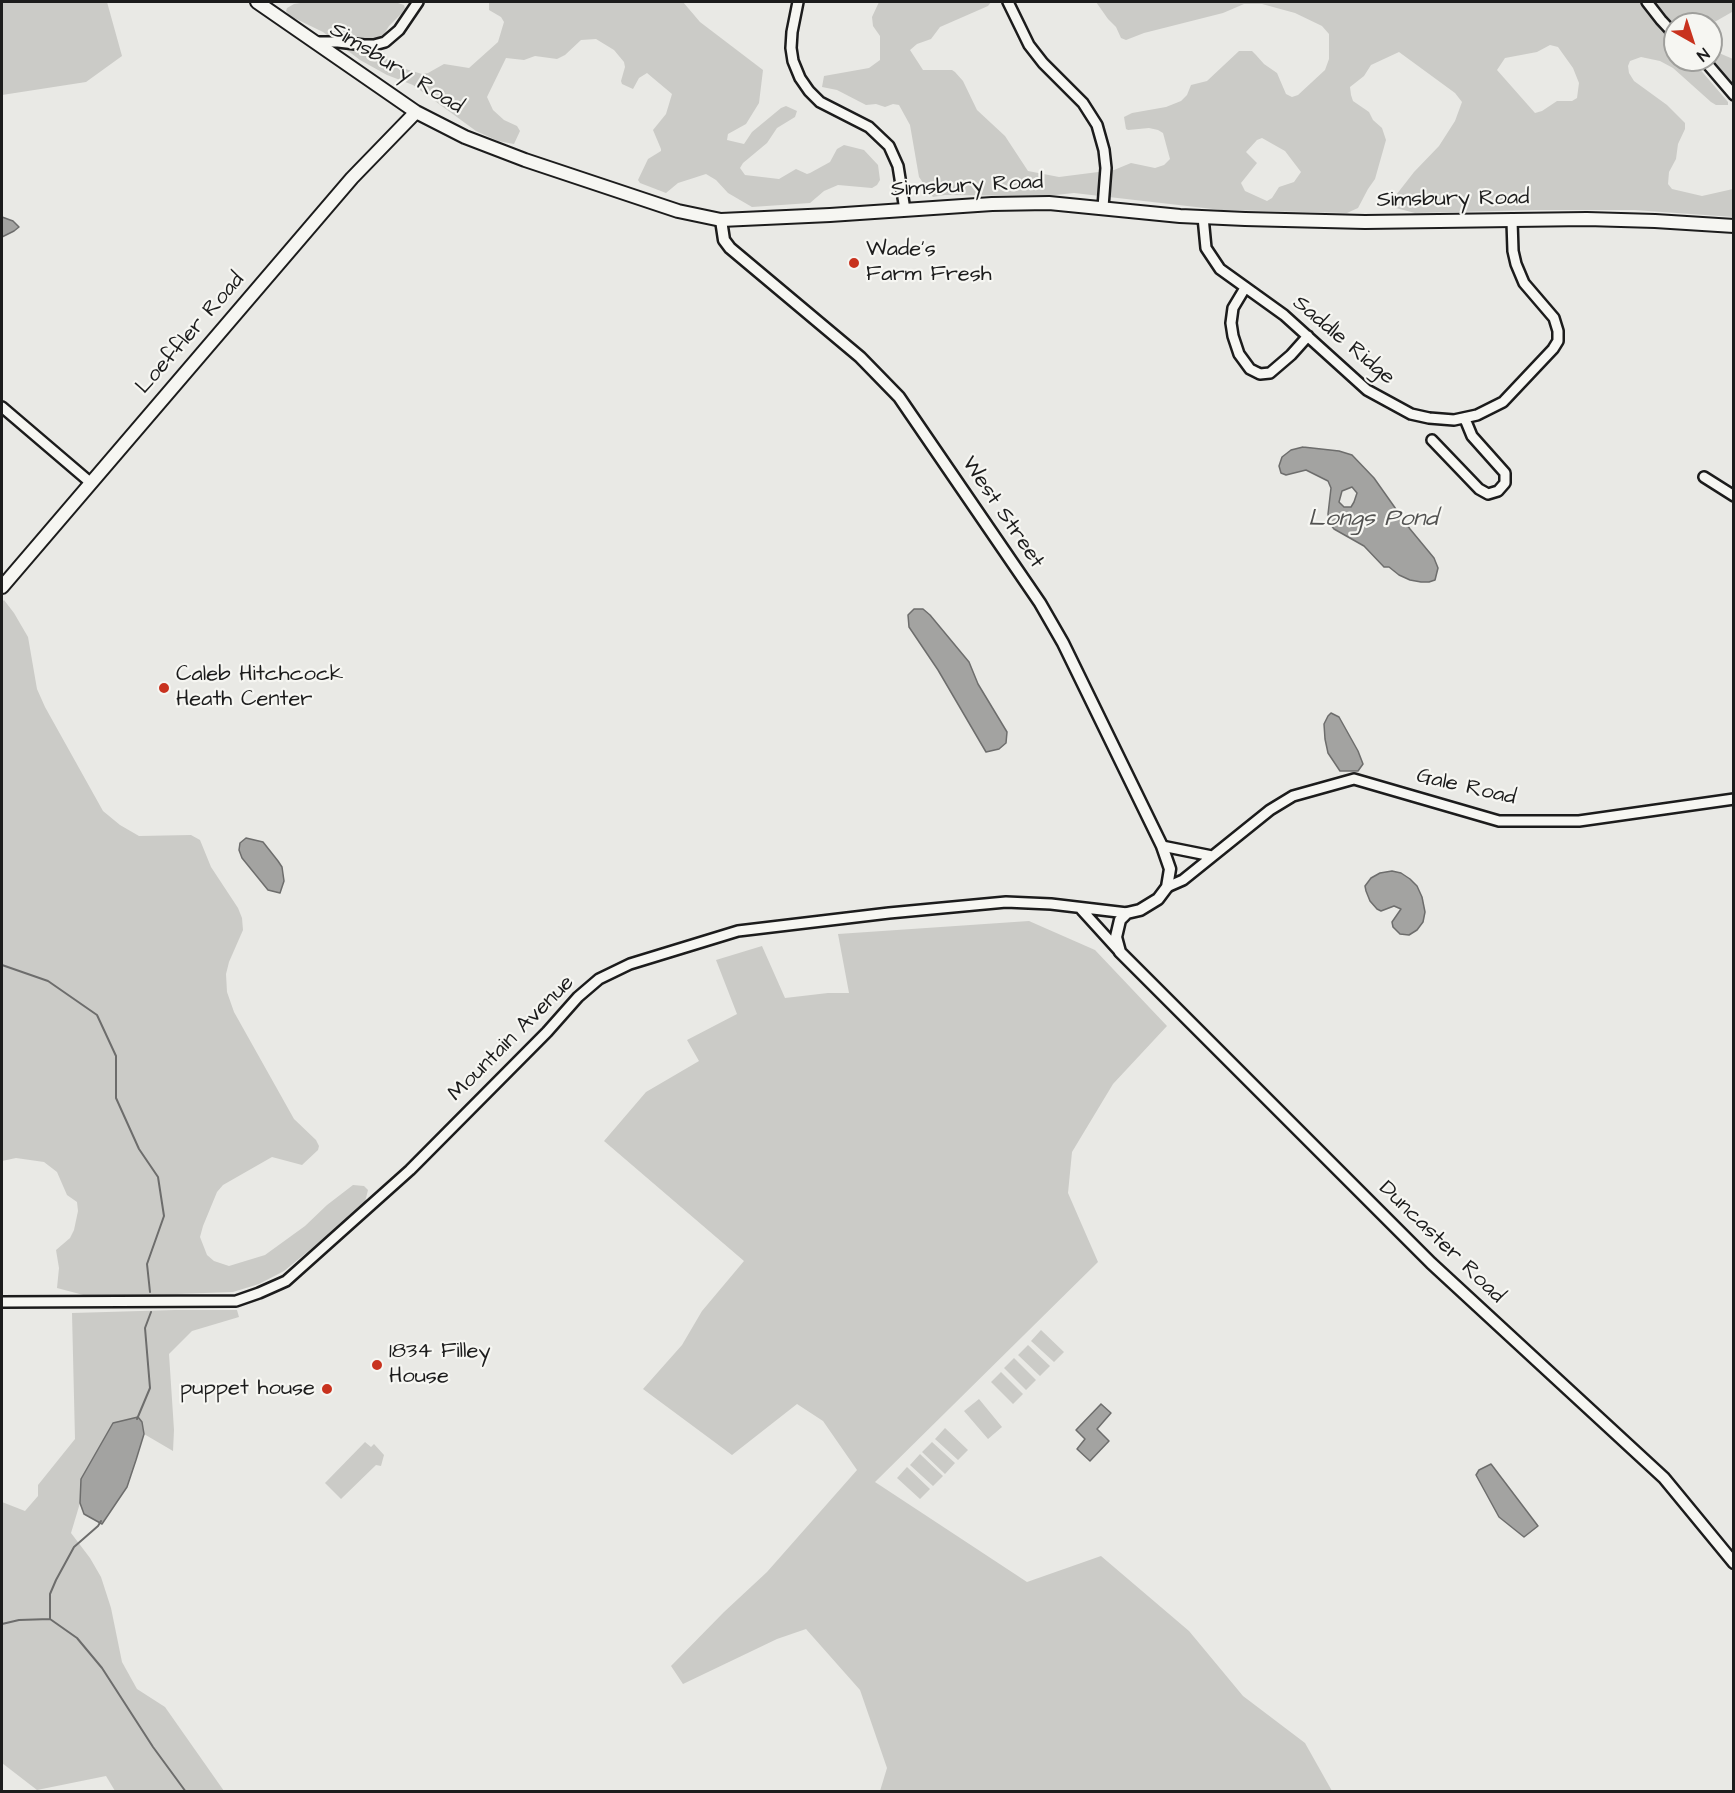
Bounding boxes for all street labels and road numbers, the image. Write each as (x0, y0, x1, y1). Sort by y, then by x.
street label: Simsbury Road (324, 17, 468, 121)
street label: Simsbury Road (890, 170, 1044, 204)
street label: Simsbury Road (1376, 185, 1530, 215)
street label: Loeffler Road (131, 268, 251, 400)
street label: Saddle Ridge (1286, 291, 1400, 391)
street label: West Street (955, 452, 1049, 574)
street label: Gale Road (1414, 764, 1518, 812)
street label: Mountain Avenue (443, 970, 581, 1108)
street label: Duncaster Road (1373, 1176, 1509, 1310)

